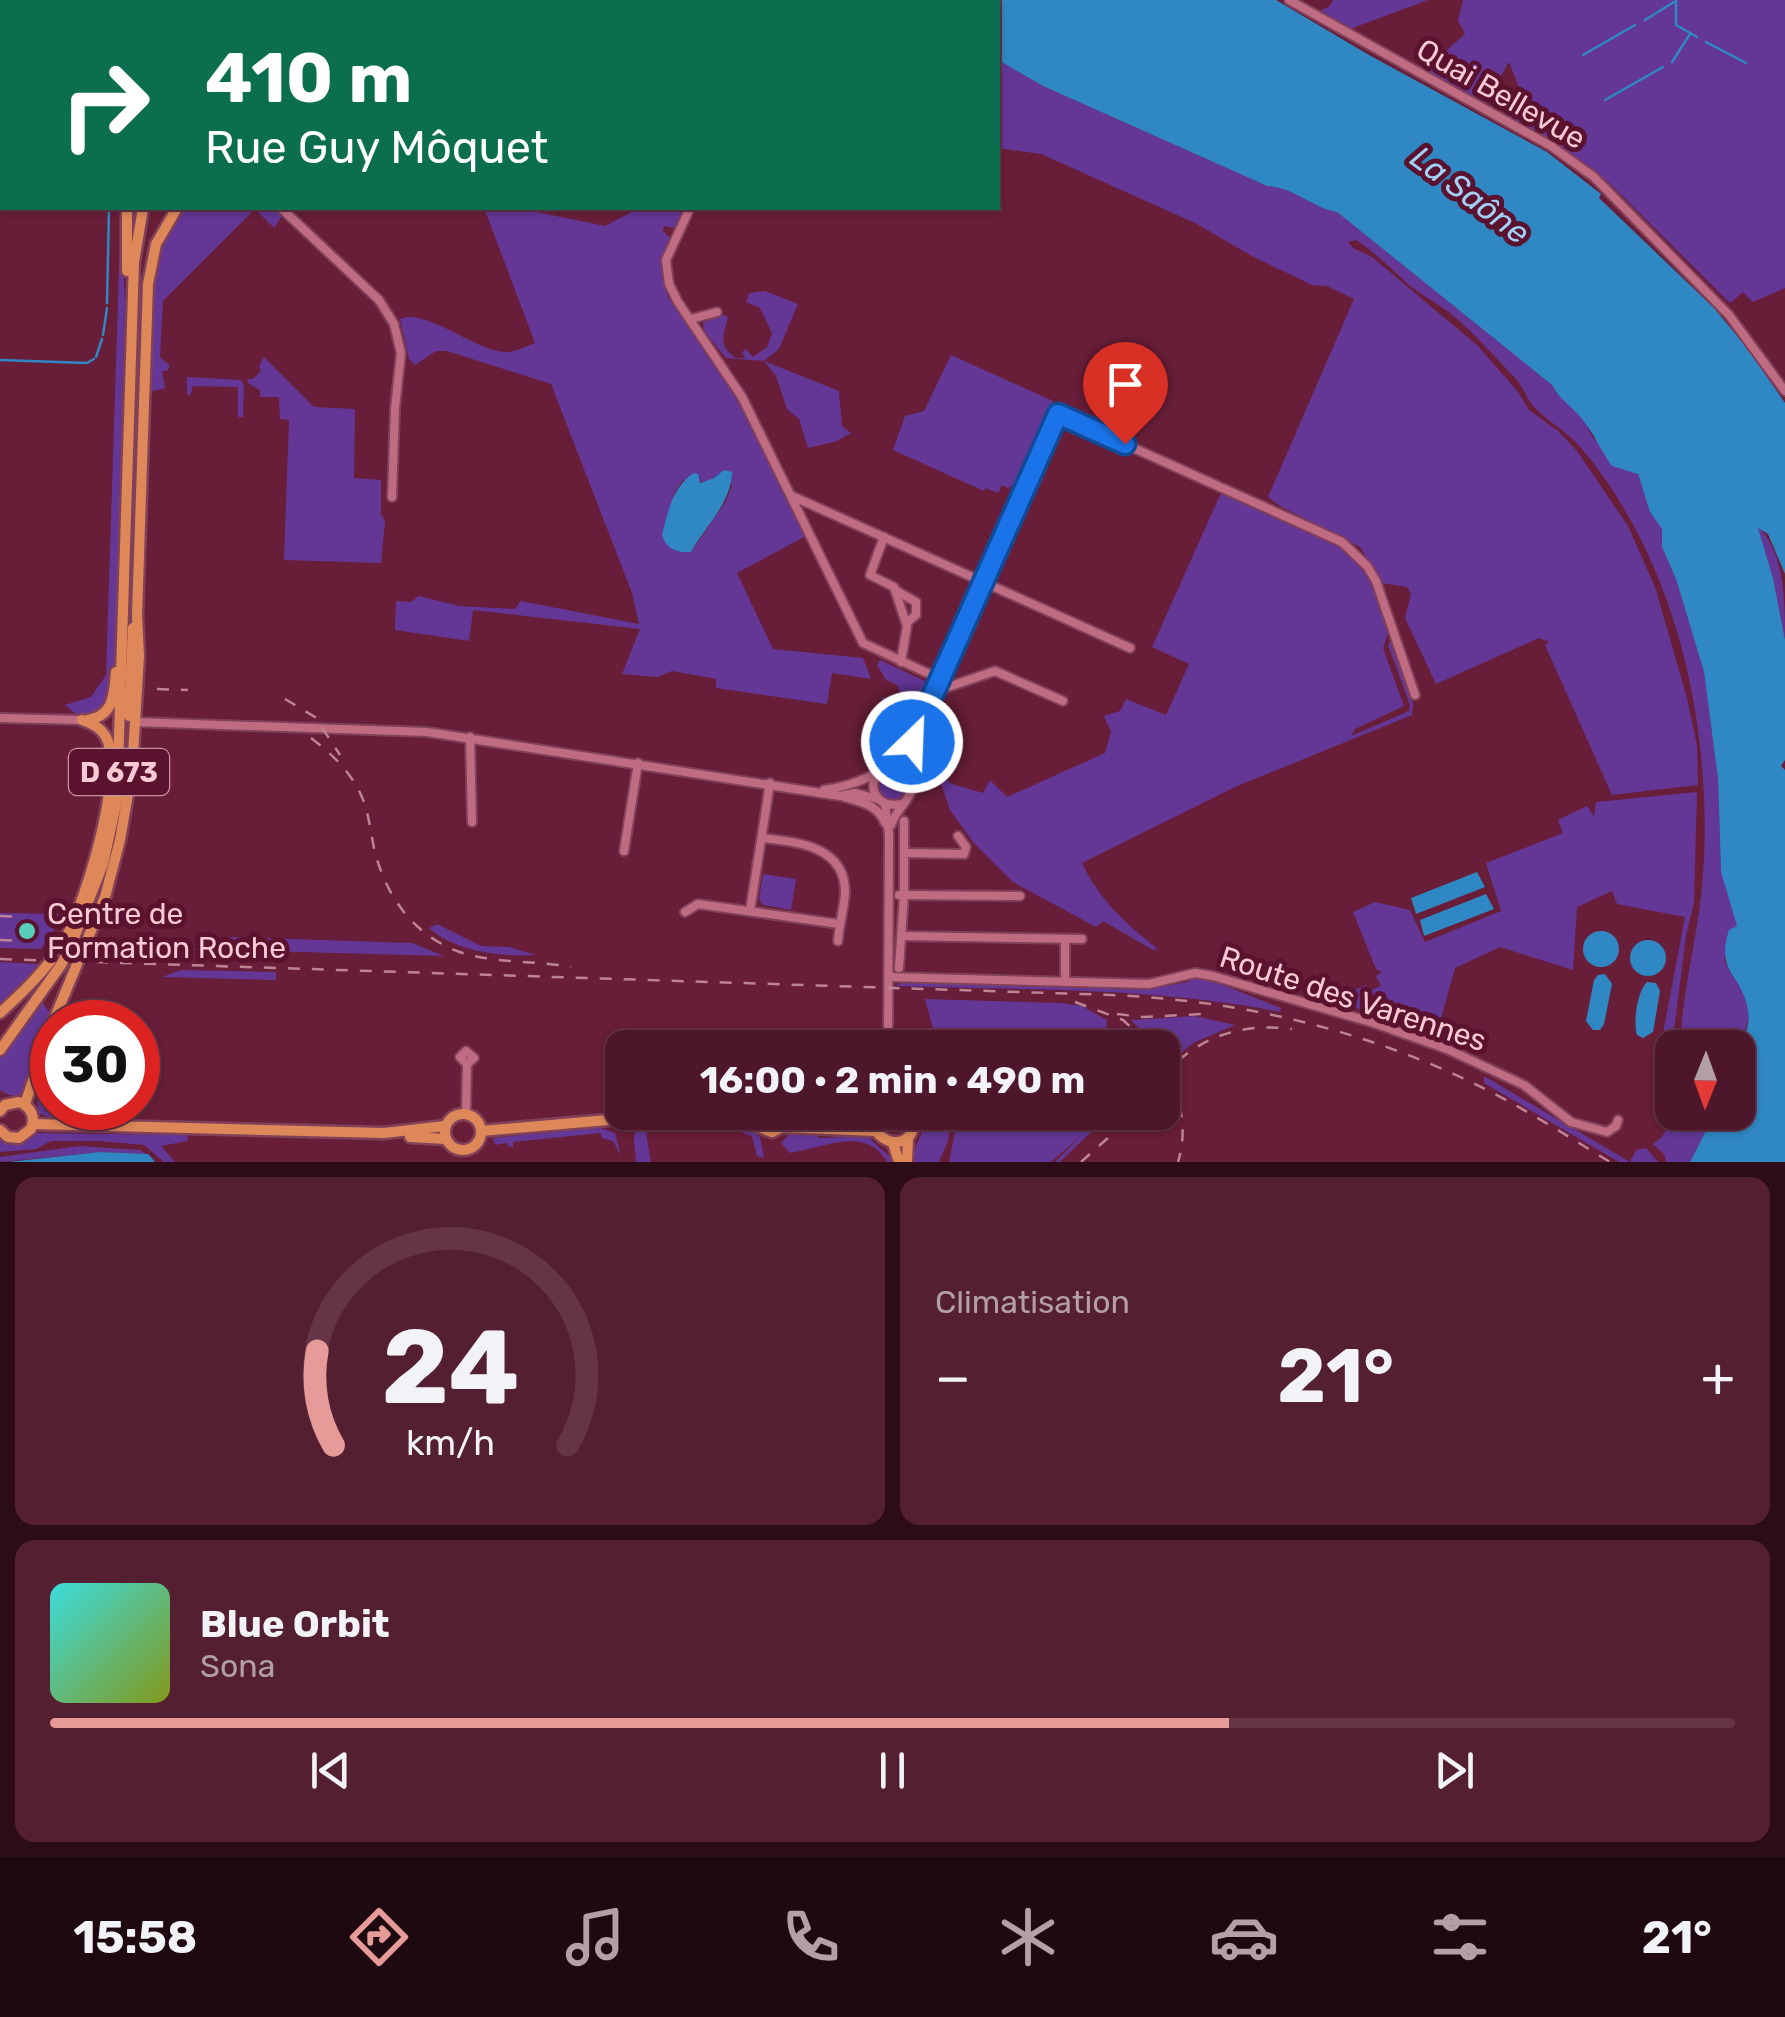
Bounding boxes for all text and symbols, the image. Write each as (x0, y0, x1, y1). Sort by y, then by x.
street label: Quai Bellevue (1410, 31, 1592, 157)
text: 410 m (205, 37, 413, 120)
icon: right (40, 40, 170, 170)
text: Rue Guy Môquet (205, 121, 548, 174)
water label: La Saône (1403, 138, 1537, 252)
pin (1083, 342, 1168, 445)
icon: arrive (1098, 357, 1153, 412)
position arrow (860, 690, 964, 794)
road number: D 673 (69, 749, 169, 795)
place label: Centre de Formation Roche (47, 896, 286, 966)
marker: Centre de Formation Roche (16, 920, 38, 942)
street label: Route des Varennes (1215, 939, 1491, 1059)
speed limit sign: 30 (30, 1000, 160, 1130)
north arrow (1655, 1030, 1755, 1130)
map controls (1655, 1030, 1755, 1130)
text: 16:00 · 2 min · 490 m (700, 1057, 1085, 1103)
text: Climatisation (935, 1283, 1130, 1321)
text: 24 (381, 1306, 519, 1429)
text: 21° (1277, 1332, 1394, 1421)
text: − (935, 1345, 971, 1410)
text: + (1701, 1345, 1735, 1410)
text: km/h (405, 1422, 495, 1464)
text: Blue Orbit (200, 1601, 390, 1647)
text: Sona (200, 1647, 275, 1685)
icon: previous (303, 1743, 358, 1798)
icon: pause (865, 1743, 920, 1798)
icon: next (1427, 1743, 1482, 1798)
icon: directions (344, 1902, 414, 1972)
icon: music (560, 1902, 630, 1972)
icon: phone (776, 1902, 846, 1972)
icon: climate (993, 1902, 1063, 1972)
icon: car (1209, 1902, 1279, 1972)
icon: filters (1425, 1902, 1495, 1972)
text: 15:58 (73, 1911, 197, 1964)
text: 21° (1642, 1911, 1712, 1964)

